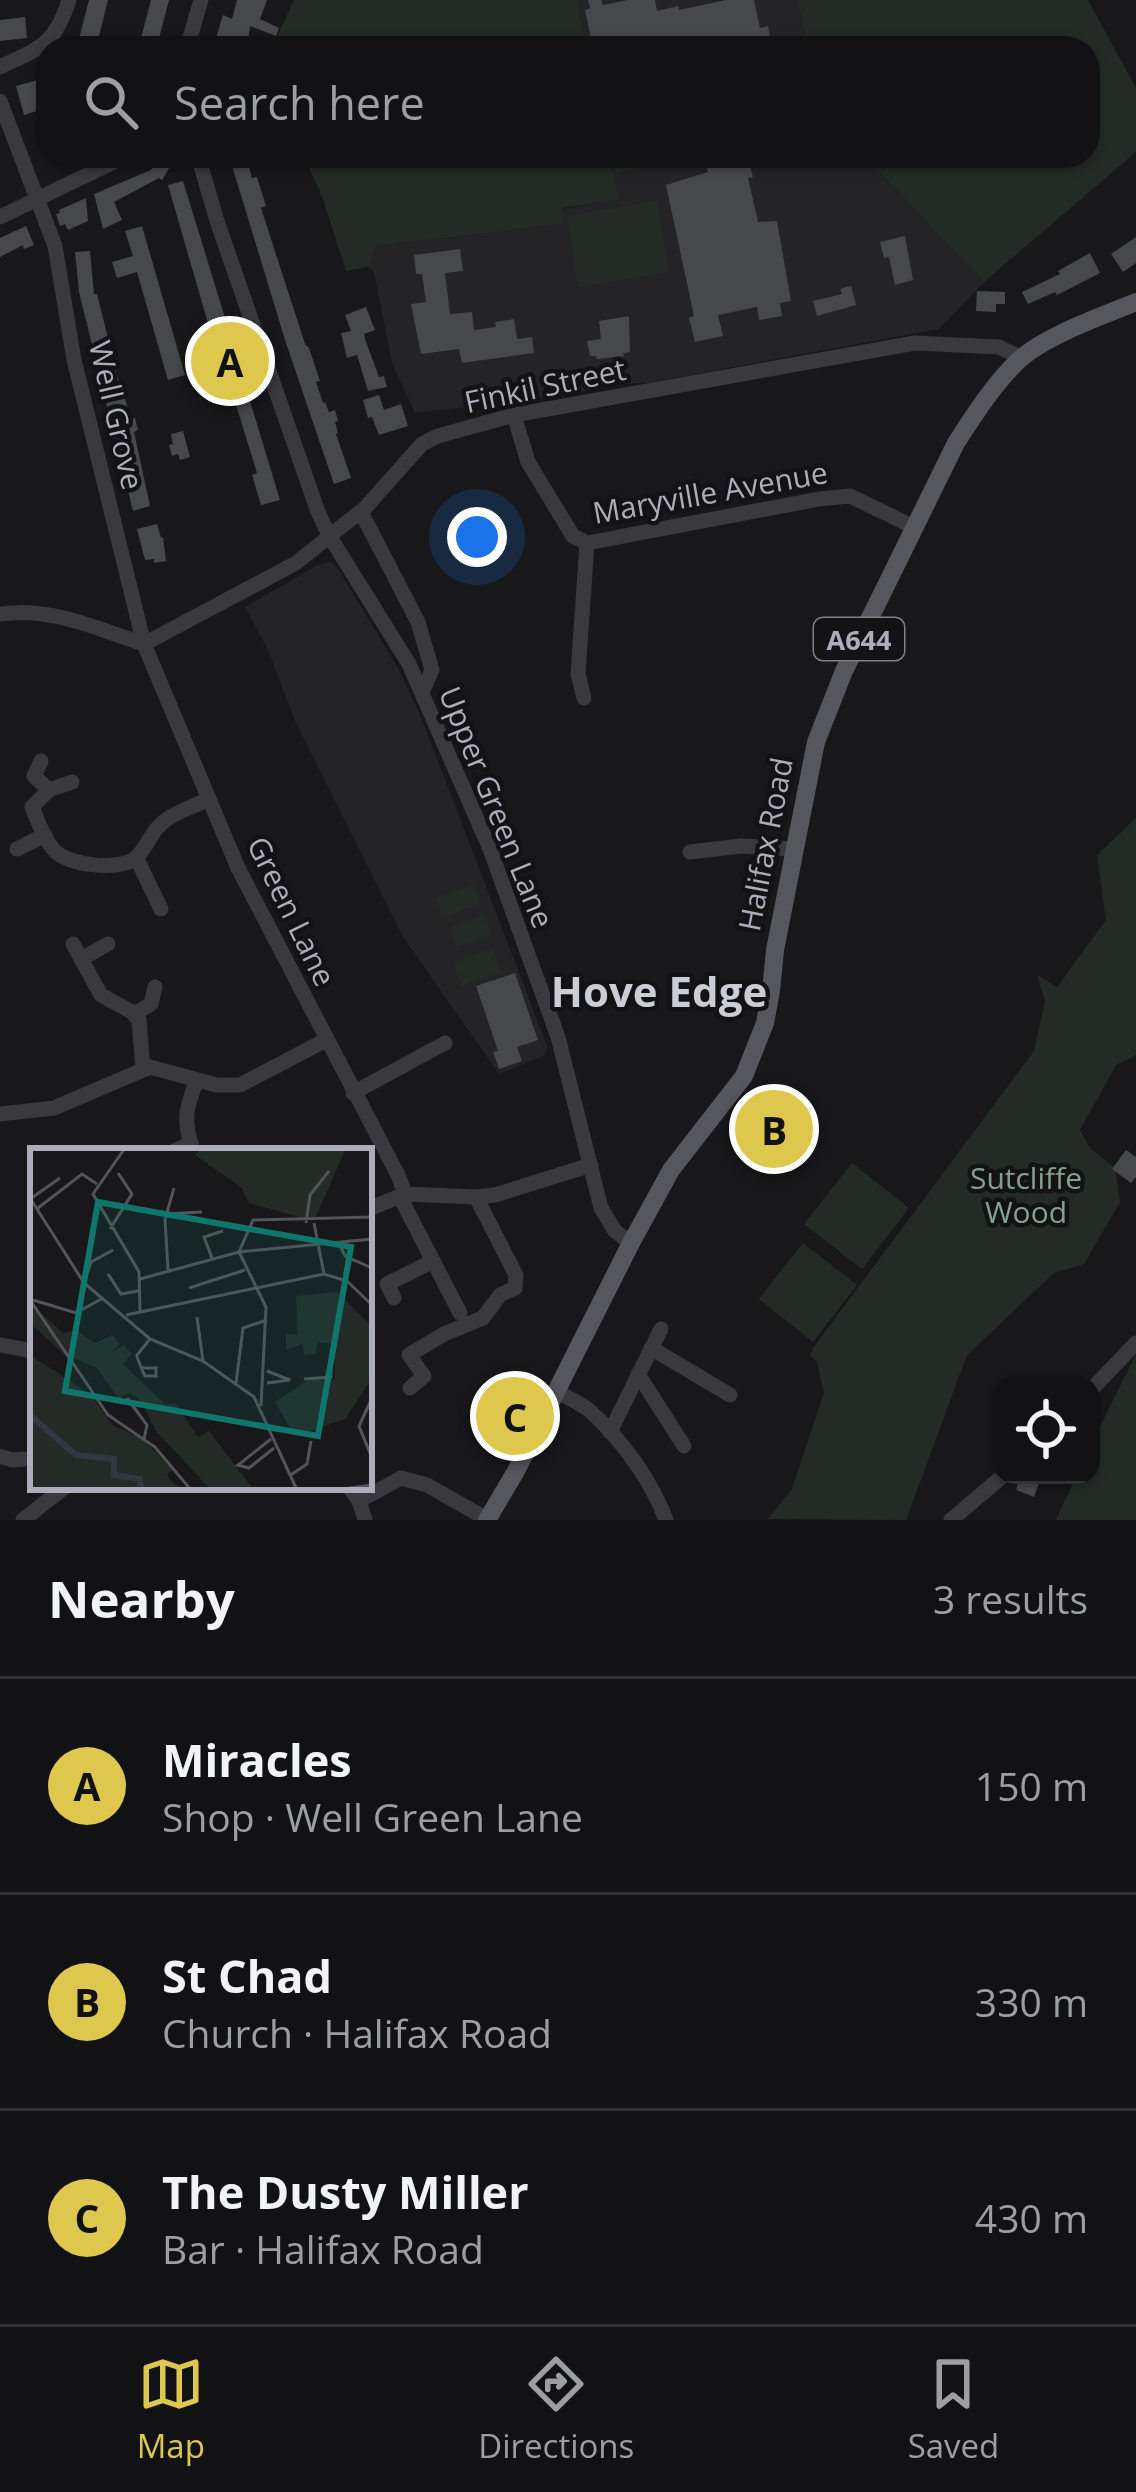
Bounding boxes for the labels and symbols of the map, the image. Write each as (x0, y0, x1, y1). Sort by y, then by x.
pin: A (191, 316, 269, 406)
street label: Well Grove (80, 337, 154, 493)
street label: Finkil Street (461, 348, 629, 422)
street label: Maryville Avenue (589, 451, 831, 533)
your location (447, 507, 507, 567)
road number: A644 (814, 618, 904, 660)
street label: Upper Green Lane (430, 680, 564, 934)
street label: Halifax Road (728, 754, 802, 934)
street label: Green Lane (238, 829, 346, 993)
district label: Hove Edge (551, 962, 767, 1019)
pin: B (735, 1084, 813, 1174)
inset map (30, 1148, 372, 1490)
park label: Sutcliffe Wood (970, 1157, 1082, 1232)
pin: C (476, 1371, 554, 1461)

